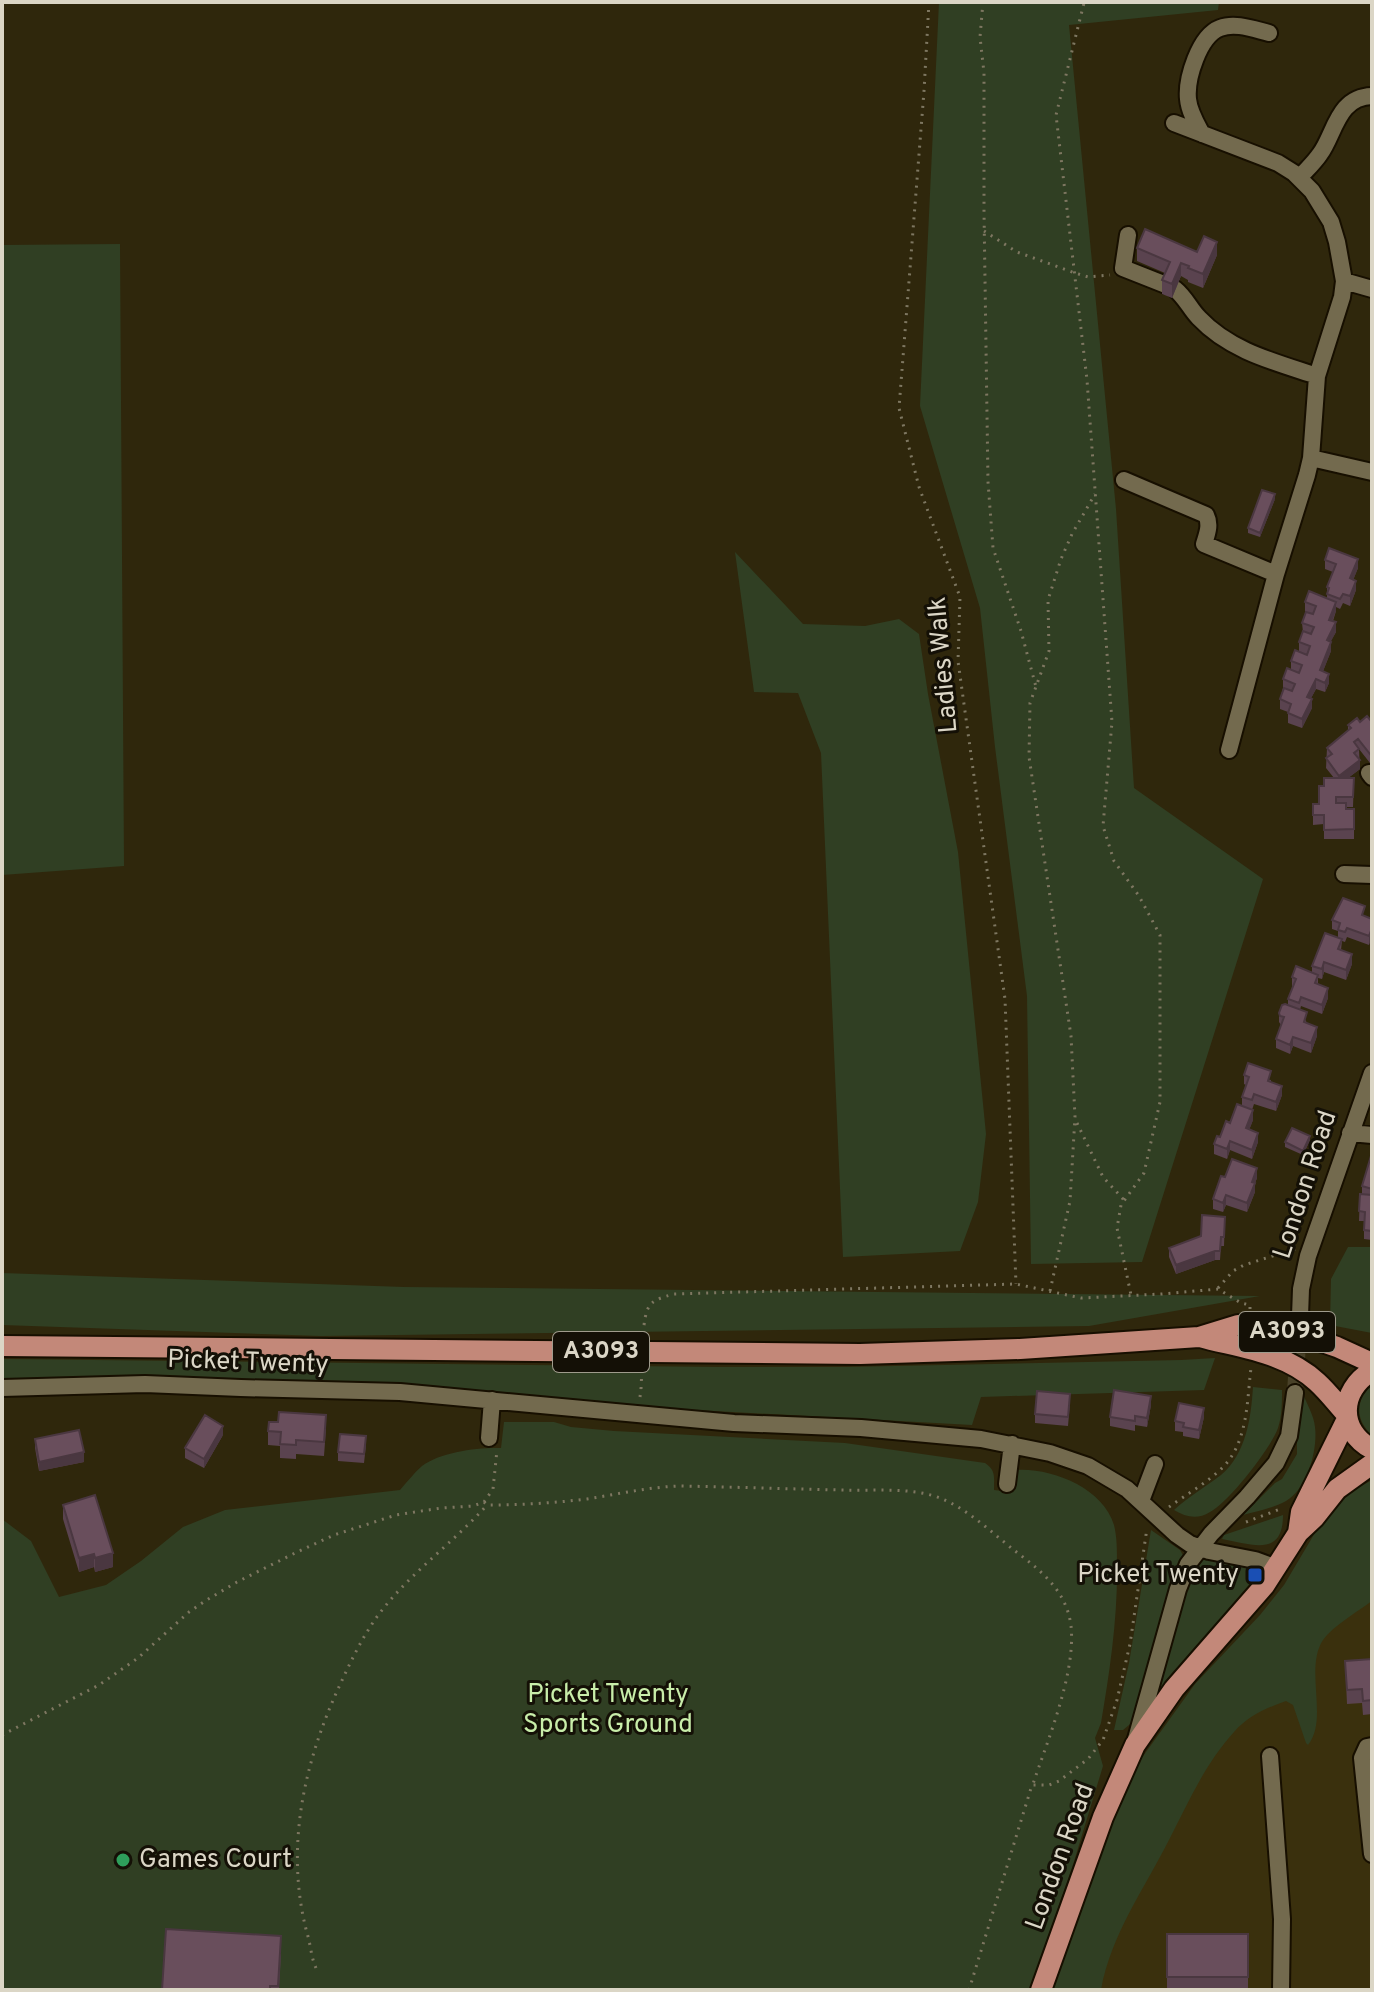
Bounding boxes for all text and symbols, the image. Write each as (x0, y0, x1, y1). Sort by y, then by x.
street label: Ladies Walk (922, 595, 966, 735)
street label: London Road (1267, 1107, 1345, 1263)
road number: A3093 (1239, 1312, 1335, 1352)
road number: A3093 (553, 1332, 649, 1372)
street label: Picket Twenty (167, 1344, 329, 1382)
place label: Picket Twenty (1077, 1559, 1239, 1592)
marker: Picket Twenty (1246, 1566, 1264, 1584)
park label: Picket Twenty Sports Ground (523, 1679, 693, 1742)
street label: London Road (1019, 1779, 1103, 1935)
place label: Games Court (139, 1844, 292, 1877)
marker: Games Court (114, 1851, 132, 1869)

